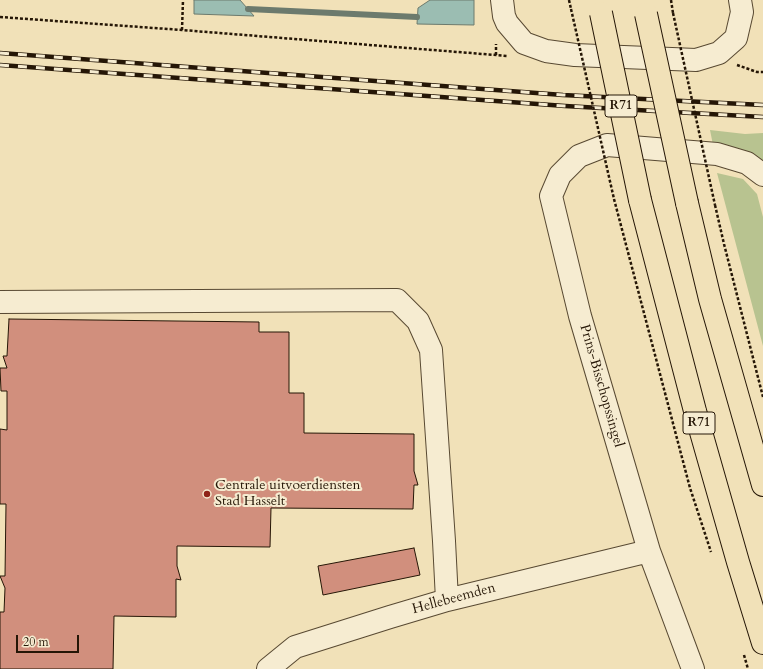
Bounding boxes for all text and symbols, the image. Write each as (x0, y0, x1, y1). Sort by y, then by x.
road number: R71 (605, 95, 637, 117)
street label: Prins-Bisschopssingel (575, 323, 627, 449)
road number: R71 (683, 412, 715, 434)
place label: Centrale uitvoerdiensten Stad Hasselt (215, 478, 361, 510)
marker: Centrale uitvoerdiensten Stad Hasselt (202, 489, 212, 499)
street label: Hellebeemden (411, 580, 497, 618)
scale bar (18, 627, 81, 653)
text: 20 m (23, 634, 49, 650)

